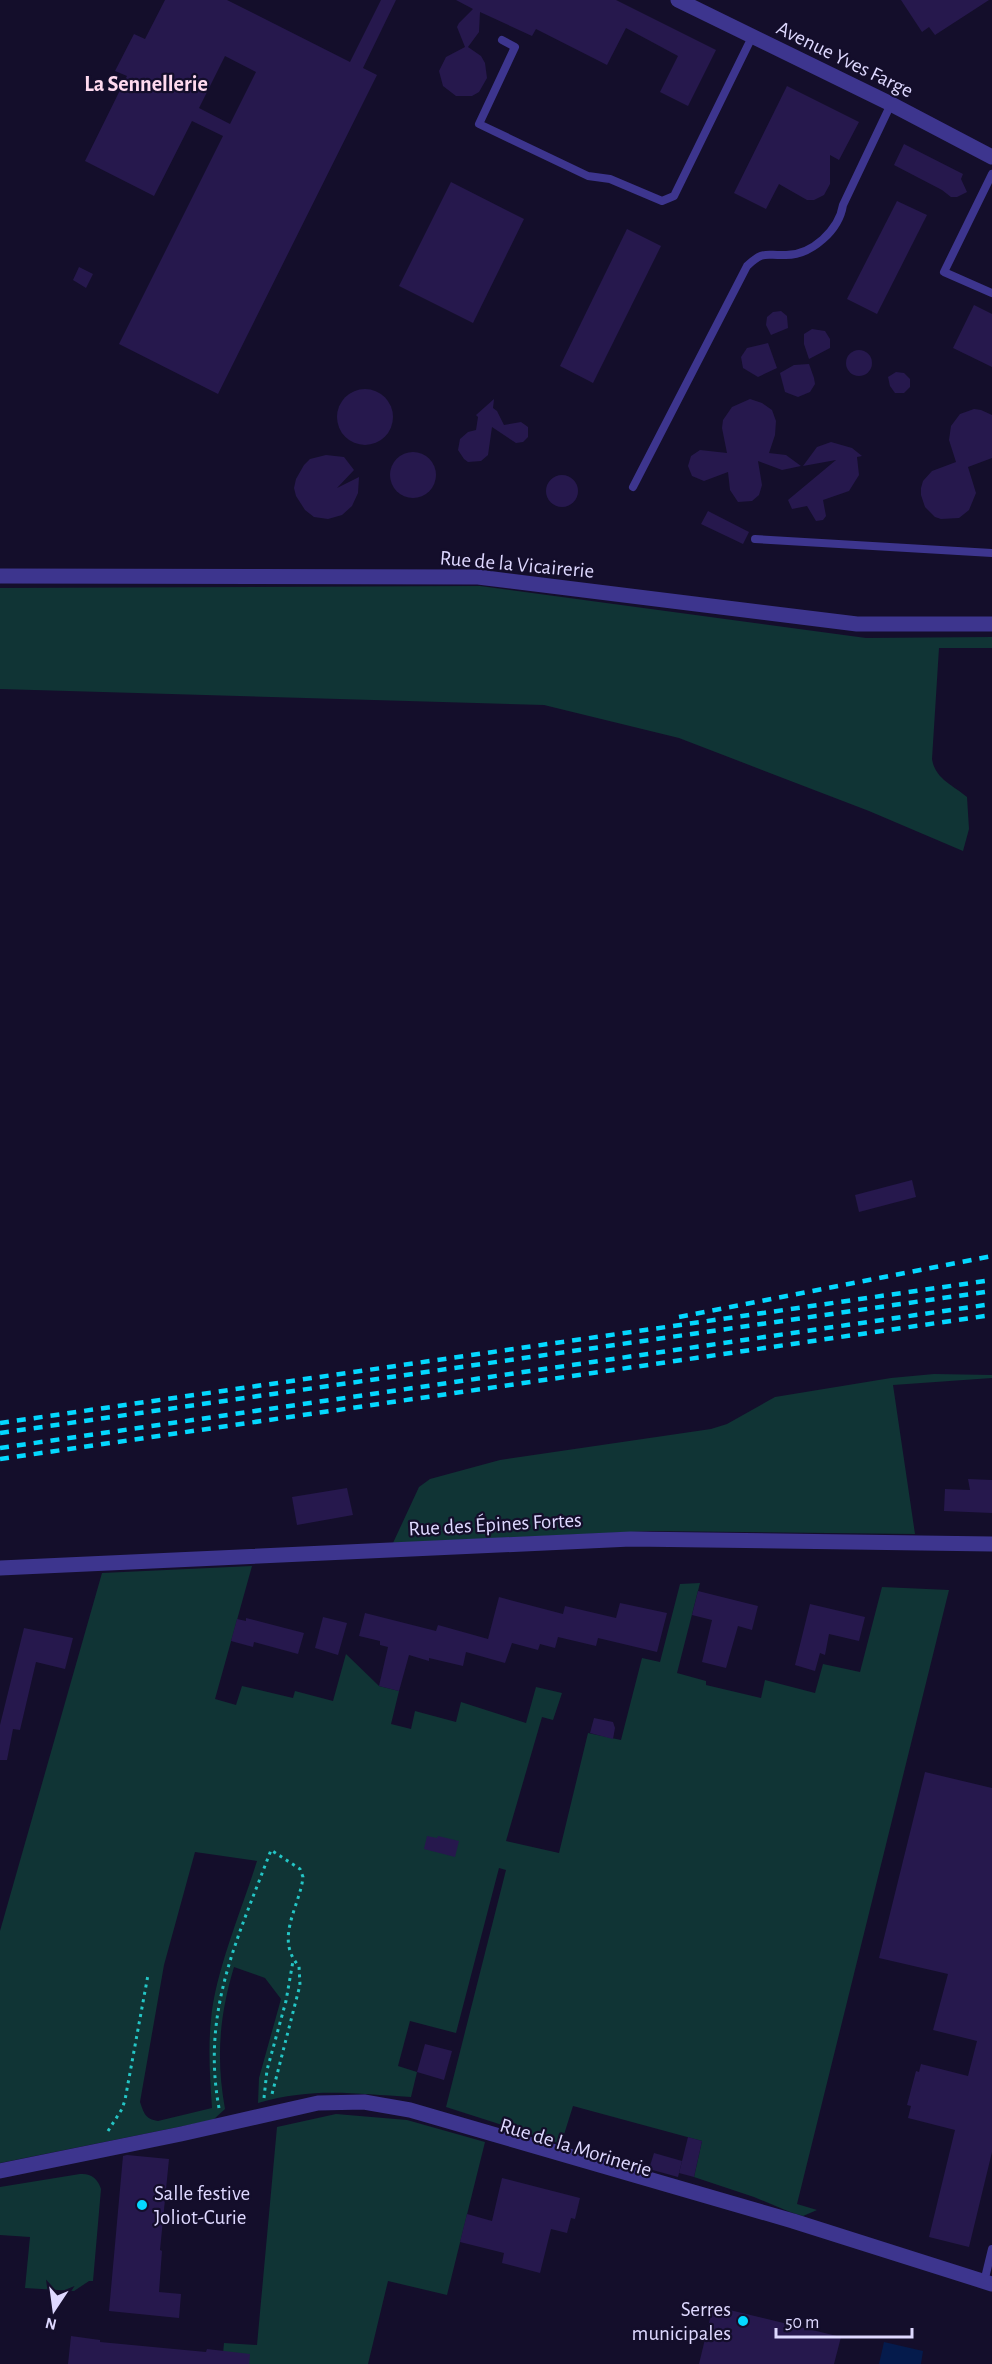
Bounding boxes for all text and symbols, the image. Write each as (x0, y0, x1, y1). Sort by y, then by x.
street label: Avenue Yves Farge (773, 17, 916, 102)
district label: La Sennellerie (84, 73, 208, 95)
street label: Rue de la Vicairerie (439, 547, 595, 582)
street label: Rue des Épines Fortes (408, 1507, 582, 1540)
street label: Rue de la Morinerie (497, 2114, 654, 2181)
place label: Salle festive Joliot-Curie (154, 2183, 250, 2228)
marker: Salle festive Joliot-Curie (135, 2198, 149, 2212)
north arrow (24, 2280, 84, 2340)
place label: Serres municipales (632, 2299, 731, 2344)
scale bar (776, 2301, 912, 2339)
marker: Serres municipales (736, 2314, 750, 2328)
text: 50 m (785, 2314, 819, 2332)
text: N (44, 2315, 58, 2333)

